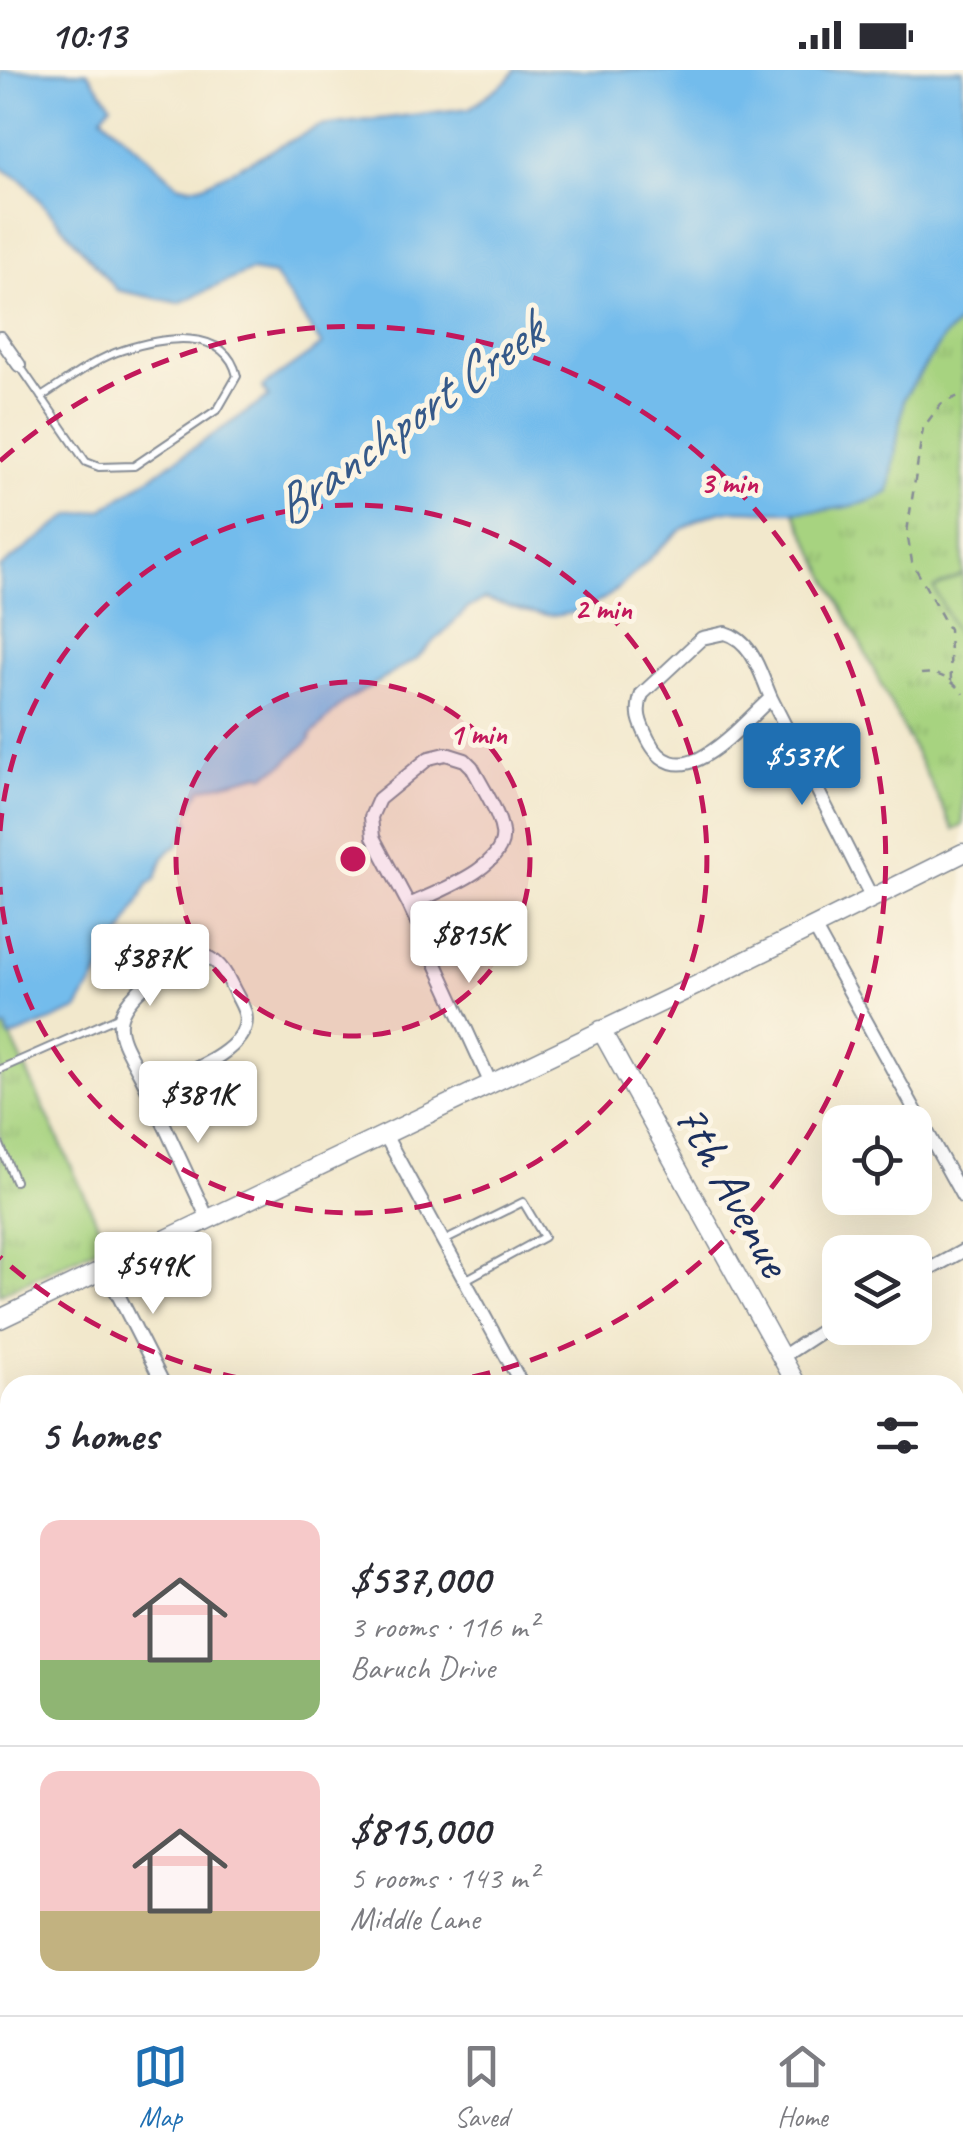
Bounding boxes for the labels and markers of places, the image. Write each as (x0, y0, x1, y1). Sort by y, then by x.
pin: $537K (732, 723, 872, 808)
centre of rings (335, 841, 371, 877)
pin: $815K (399, 901, 539, 986)
pin: $387K (80, 924, 220, 1009)
pin: $381K (128, 1061, 268, 1146)
pin: $549K (83, 1232, 223, 1317)

